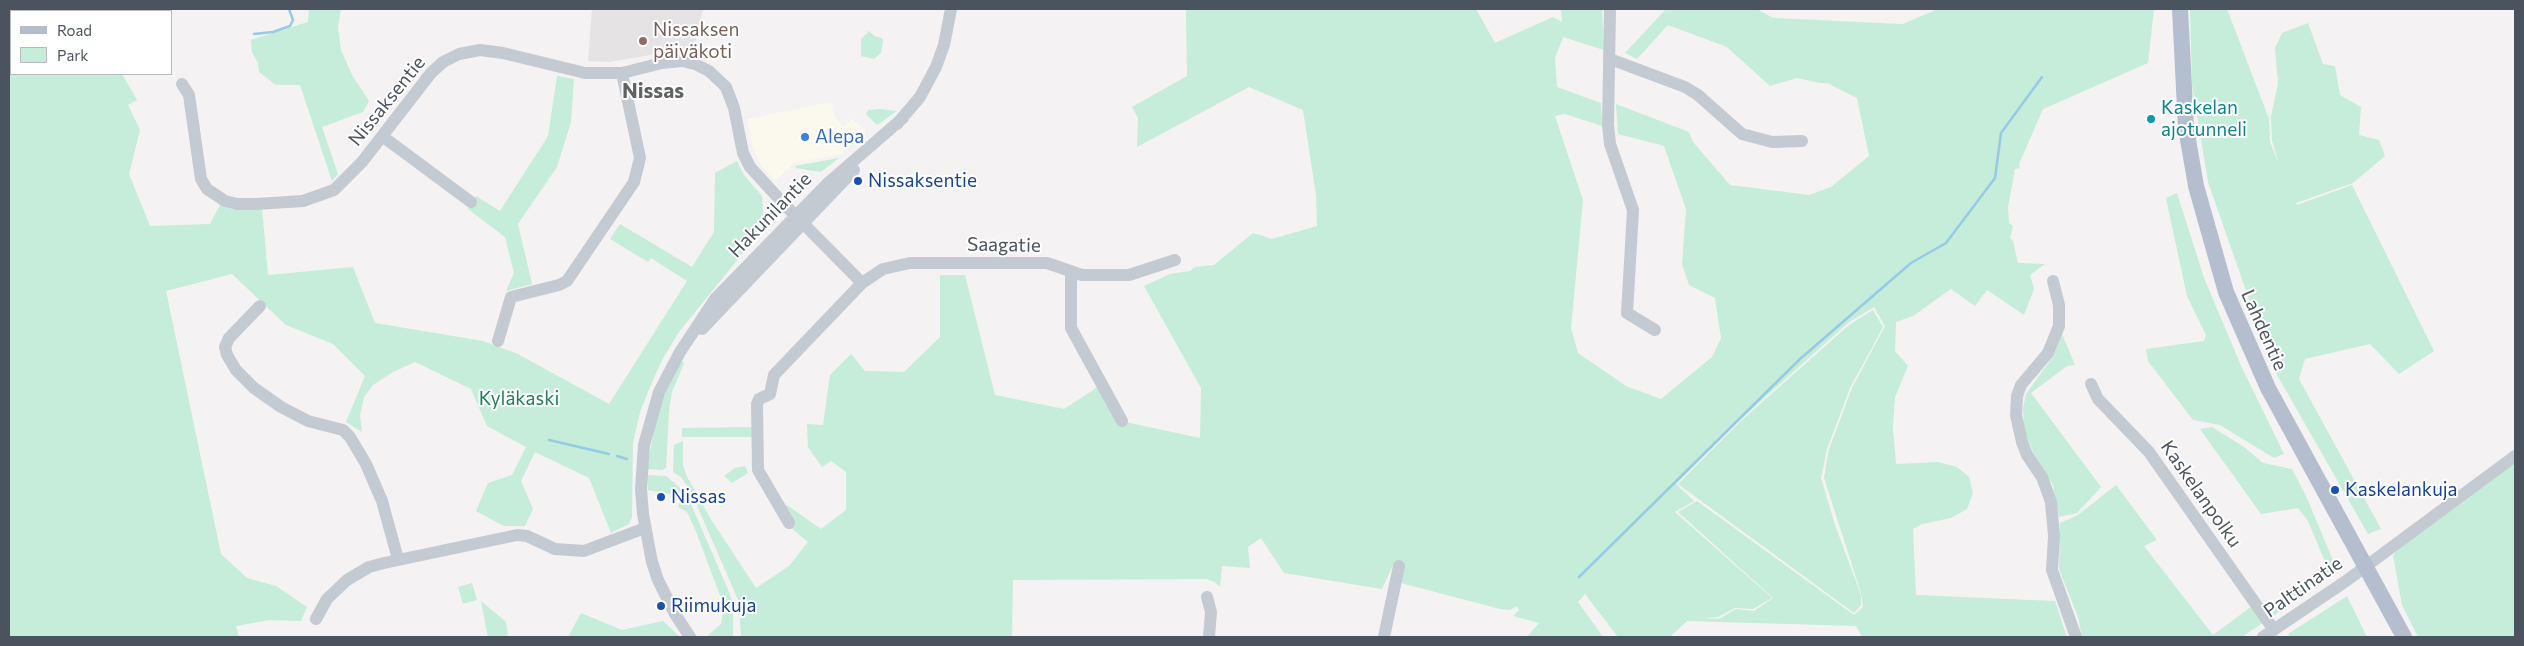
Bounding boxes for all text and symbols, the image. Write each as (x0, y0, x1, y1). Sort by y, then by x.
legend (10, 10, 172, 75)
place label: Nissaksen päiväkoti (653, 19, 739, 63)
text: Road (57, 21, 92, 39)
marker: Nissaksen päiväkoti (637, 35, 649, 47)
text: Park (57, 46, 88, 64)
street label: Nissaksentie (344, 51, 430, 151)
district label: Nissas (622, 78, 684, 104)
place label: Kaskelan ajotunneli (2161, 97, 2247, 141)
marker: Kaskelan ajotunneli (2145, 113, 2157, 125)
place label: Alepa (815, 126, 864, 148)
marker: Alepa (799, 131, 811, 143)
street label: Hakunilantie (724, 168, 816, 262)
place label: Nissaksentie (868, 170, 977, 192)
marker: Nissaksentie (852, 175, 864, 187)
street label: Saagatie (967, 233, 1041, 257)
street label: Lahdentie (2236, 286, 2292, 374)
park label: Kyläkaski (479, 388, 559, 410)
street label: Kaskelanpolku (2156, 436, 2246, 552)
place label: Kaskelankuja (2345, 479, 2458, 501)
marker: Kaskelankuja (2329, 484, 2341, 496)
place label: Nissas (671, 486, 726, 508)
marker: Nissas (655, 491, 667, 503)
street label: Palttinatie (2259, 552, 2347, 622)
place label: Riimukuja (671, 595, 756, 617)
marker: Riimukuja (655, 600, 667, 612)

